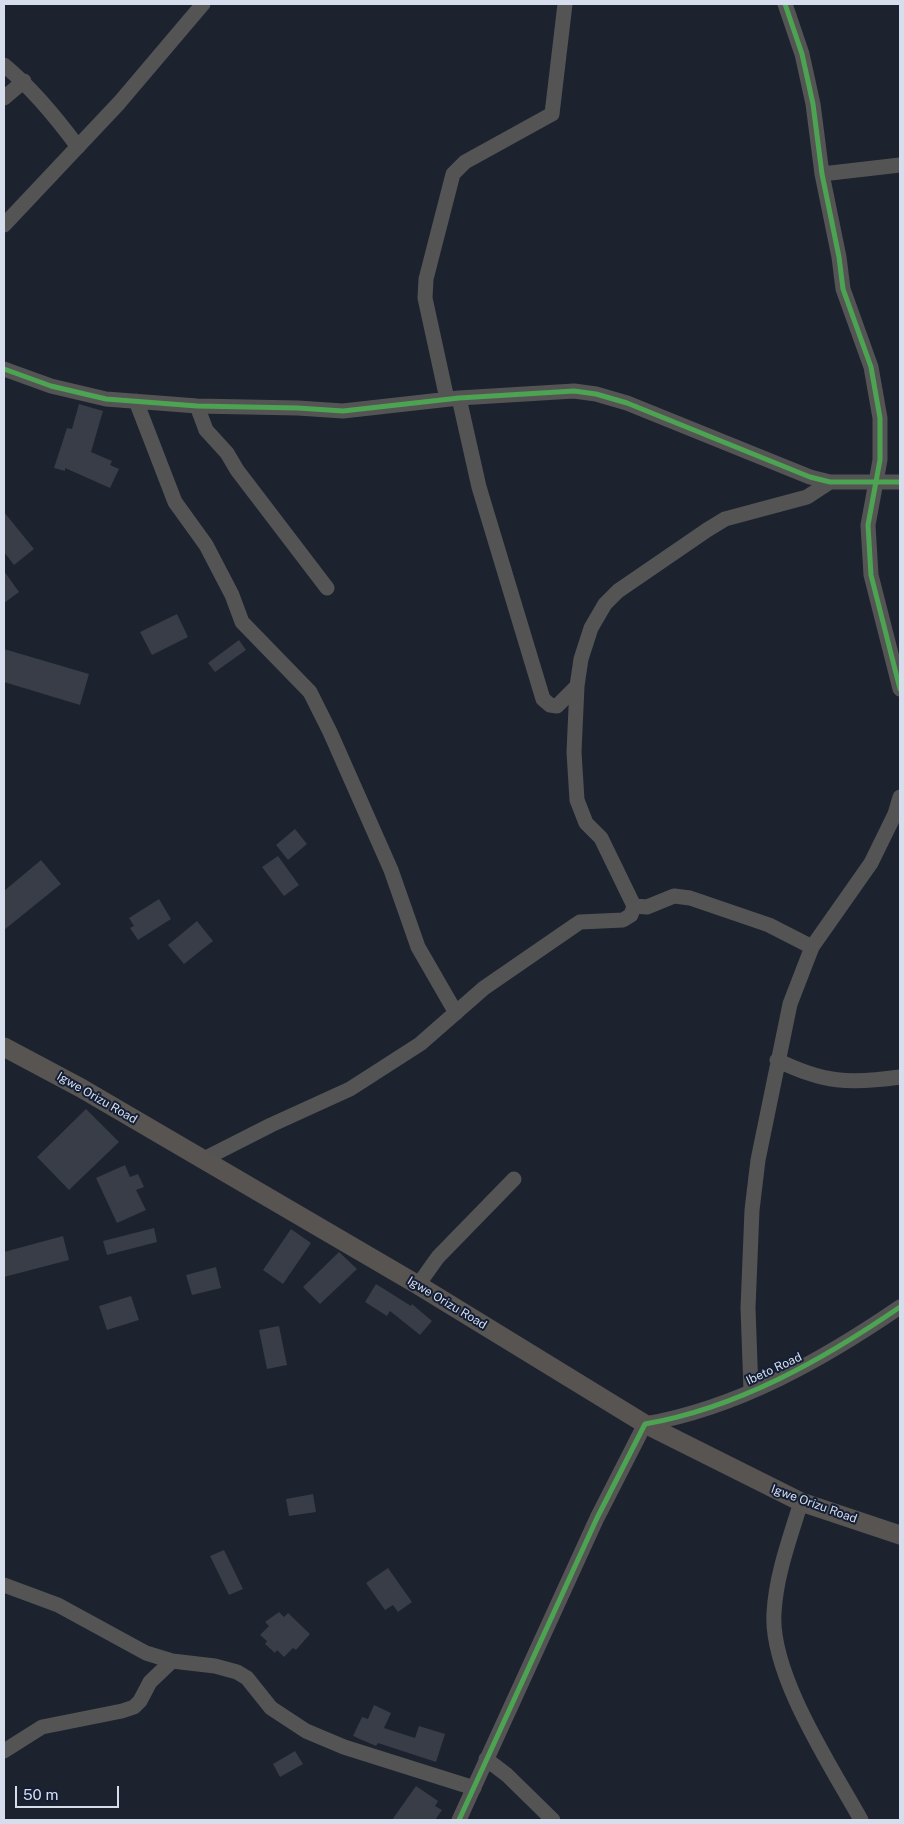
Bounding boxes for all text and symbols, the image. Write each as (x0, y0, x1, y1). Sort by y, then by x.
street label: Igwe Orizu Road (54, 1069, 140, 1127)
street label: Igwe Orizu Road (405, 1274, 489, 1332)
street label: Ibeto Road (744, 1350, 804, 1388)
street label: Igwe Orizu Road (769, 1482, 859, 1526)
scale bar (18, 1776, 121, 1808)
text: 50 m (23, 1786, 58, 1803)

